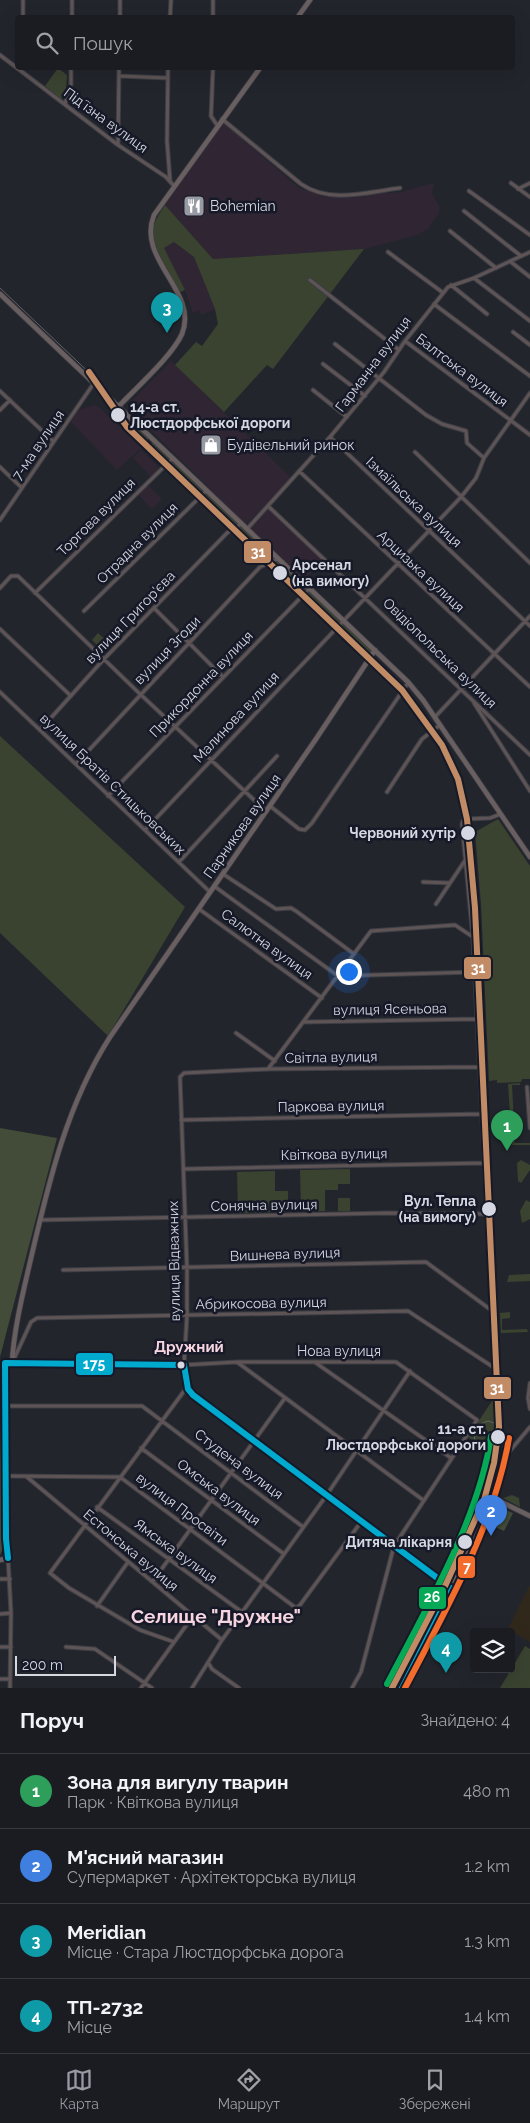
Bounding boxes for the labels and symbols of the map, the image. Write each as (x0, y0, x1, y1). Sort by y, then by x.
street label: Підʼїзна вулиця (61, 84, 151, 156)
restaurant icon: Bohemian (182, 194, 206, 218)
place label: Bohemian (210, 198, 276, 214)
pin: 3 (151, 292, 183, 333)
street label: Гарманна вулиця (332, 313, 414, 415)
street label: Балтська вулиця (413, 330, 511, 410)
place label: 14-а ст. Люстдорфської дороги (130, 399, 290, 431)
marker: 14-а ст. Люстдорфської дороги (109, 406, 127, 424)
street label: 7-ма вулиця (9, 407, 67, 483)
shop icon: Будівельний ринок (199, 433, 223, 457)
place label: Будівельний ринок (227, 437, 354, 453)
street label: Ізмаїльська вулиця (363, 454, 465, 550)
street label: Торгова вулиця (54, 475, 138, 559)
street label: Отрадна вулиця (93, 499, 181, 587)
street label: Арцизька вулиця (374, 527, 468, 615)
line badge: 31 (243, 540, 272, 564)
text: 31 (251, 544, 265, 560)
place label: Арсенал (на вимогу) (292, 557, 369, 589)
marker: Арсенал (на вимогу) (271, 564, 289, 582)
street label: вулиця Григор'єва (82, 568, 178, 666)
street label: Овідіопольська вулиця (380, 595, 500, 711)
street label: вулиця Згоди (131, 613, 203, 687)
street label: Прикордонна вулиця (146, 628, 256, 740)
street label: Малинова вулиця (190, 668, 282, 766)
street label: вулиця Братів Стицьковських (37, 710, 189, 858)
street label: Парникова вулиця (200, 771, 284, 881)
marker: Червоний хутір (459, 824, 477, 842)
place label: Червоний хутір (349, 825, 456, 841)
street label: Салютна вулиця (218, 906, 316, 982)
line badge: 31 (463, 956, 492, 980)
your location (336, 959, 362, 985)
text: 31 (471, 960, 485, 976)
street label: вулиця Ясеньова (333, 1000, 447, 1018)
street label: Світла вулиця (285, 1048, 377, 1066)
street label: Паркова вулиця (277, 1097, 385, 1115)
pin: 1 (491, 1110, 523, 1151)
street label: Квіткова вулиця (280, 1145, 388, 1163)
place label: Вул. Тепла (на вимогу) (399, 1193, 476, 1225)
street label: Сонячна вулиця (211, 1196, 317, 1214)
marker: Вул. Тепла (на вимогу) (480, 1200, 498, 1218)
street label: вулиця Відважних (165, 1201, 183, 1321)
street label: Вишнева вулиця (229, 1244, 341, 1264)
street label: Абрикосова вулиця (195, 1294, 327, 1312)
district label: Дружний (154, 1338, 224, 1356)
street label: Нова вулиця (297, 1343, 381, 1359)
line badge: 175 (75, 1352, 114, 1376)
text: 175 (83, 1356, 105, 1372)
unlabelled marker (176, 1360, 186, 1370)
line badge: 31 (483, 1376, 512, 1400)
text: 31 (490, 1380, 504, 1396)
place label: 11-а ст. Люстдорфської дороги (326, 1421, 486, 1453)
street label: Студена вулиця (192, 1426, 286, 1502)
marker: 11-а ст. Люстдорфської дороги (489, 1428, 507, 1446)
street label: Омська вулиця (174, 1456, 264, 1528)
street label: вулиця Просвіти (133, 1469, 231, 1549)
pin: 2 (475, 1495, 507, 1536)
street label: Естонська вулиця (80, 1506, 182, 1594)
street label: Ямська вулиця (131, 1516, 221, 1586)
marker: Дитяча лікарня (456, 1533, 474, 1551)
place label: Дитяча лікарня (345, 1534, 452, 1550)
line badge: 7 (457, 1555, 476, 1579)
text: 7 (463, 1559, 471, 1575)
line badge: 26 (418, 1586, 447, 1610)
text: 26 (424, 1589, 440, 1605)
district label: Селище "Дружне" (131, 1605, 301, 1627)
pin: 4 (430, 1632, 462, 1673)
scale bar (15, 1653, 116, 1676)

